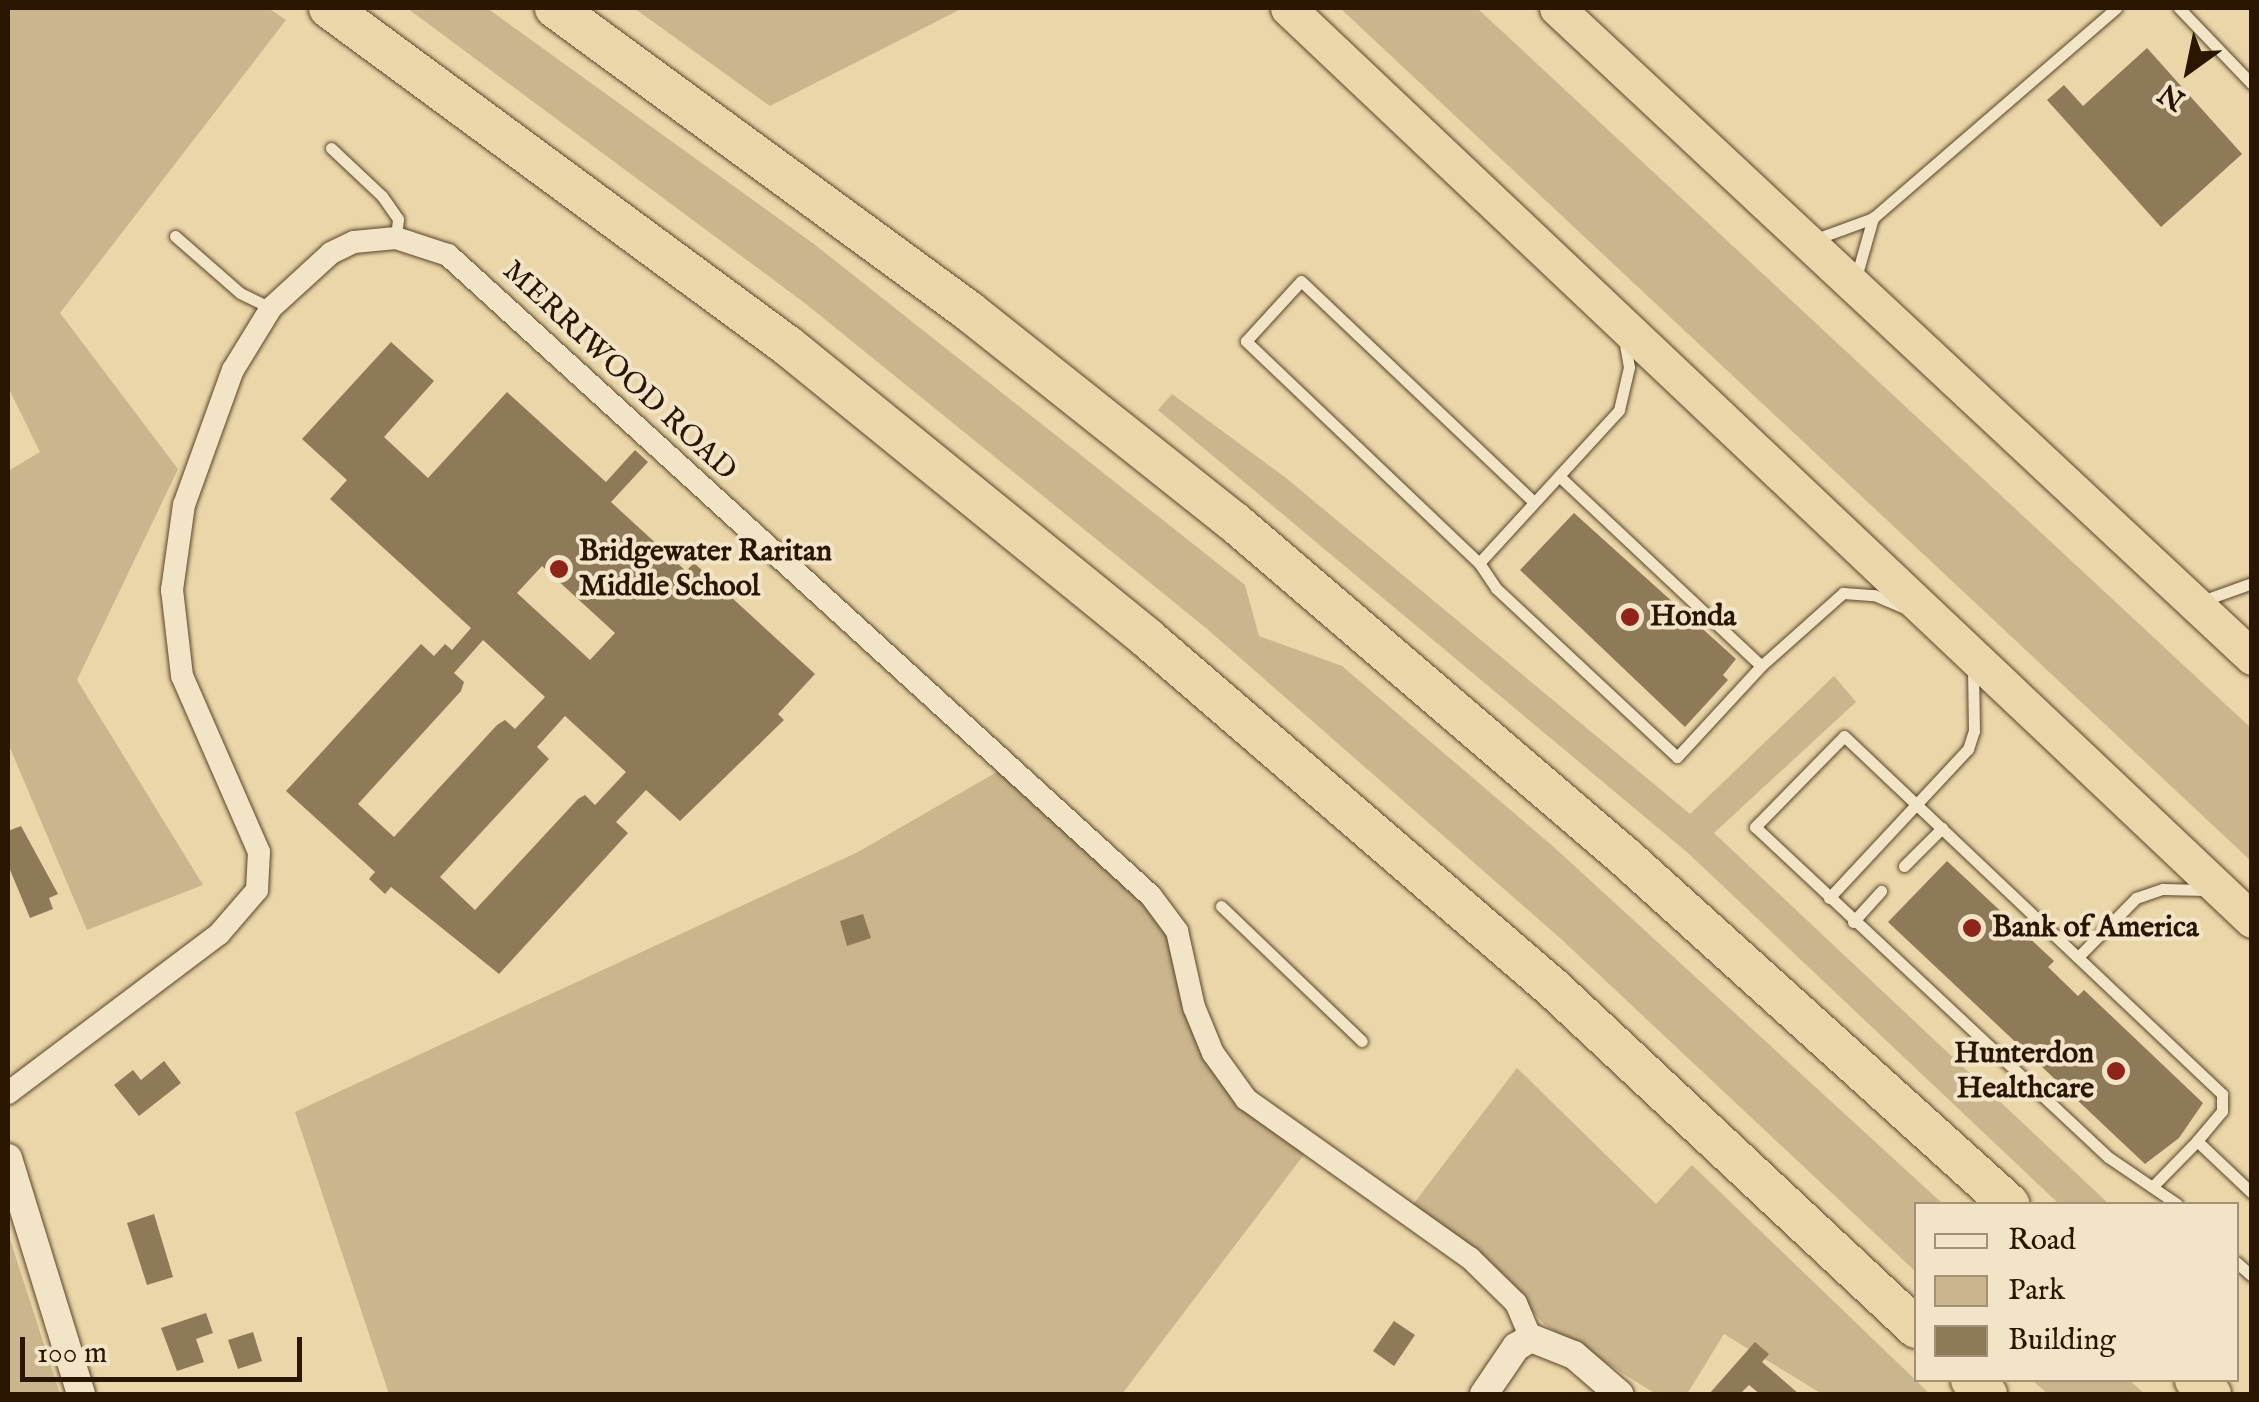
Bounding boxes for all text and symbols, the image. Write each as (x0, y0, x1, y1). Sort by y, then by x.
north arrow (2139, 20, 2239, 120)
text: N (2153, 74, 2192, 117)
street label: MERRIWOOD ROAD (495, 253, 743, 489)
place label: Bridgewater Raritan Middle School (579, 534, 832, 604)
marker: Bridgewater Raritan Middle School (548, 558, 570, 580)
place label: Honda (1650, 599, 1736, 635)
marker: Honda (1619, 606, 1641, 628)
place label: Bank of America (1992, 910, 2199, 946)
marker: Bank of America (1961, 917, 1983, 939)
place label: Hunterdon Healthcare (1954, 1036, 2094, 1106)
marker: Hunterdon Healthcare (2103, 1058, 2129, 1084)
legend (1914, 1202, 2239, 1382)
text: Road (2008, 1222, 2076, 1260)
text: Park (2008, 1272, 2065, 1310)
scale bar (25, 1317, 308, 1379)
text: Building (2008, 1322, 2116, 1360)
text: 100 m (37, 1335, 107, 1373)

